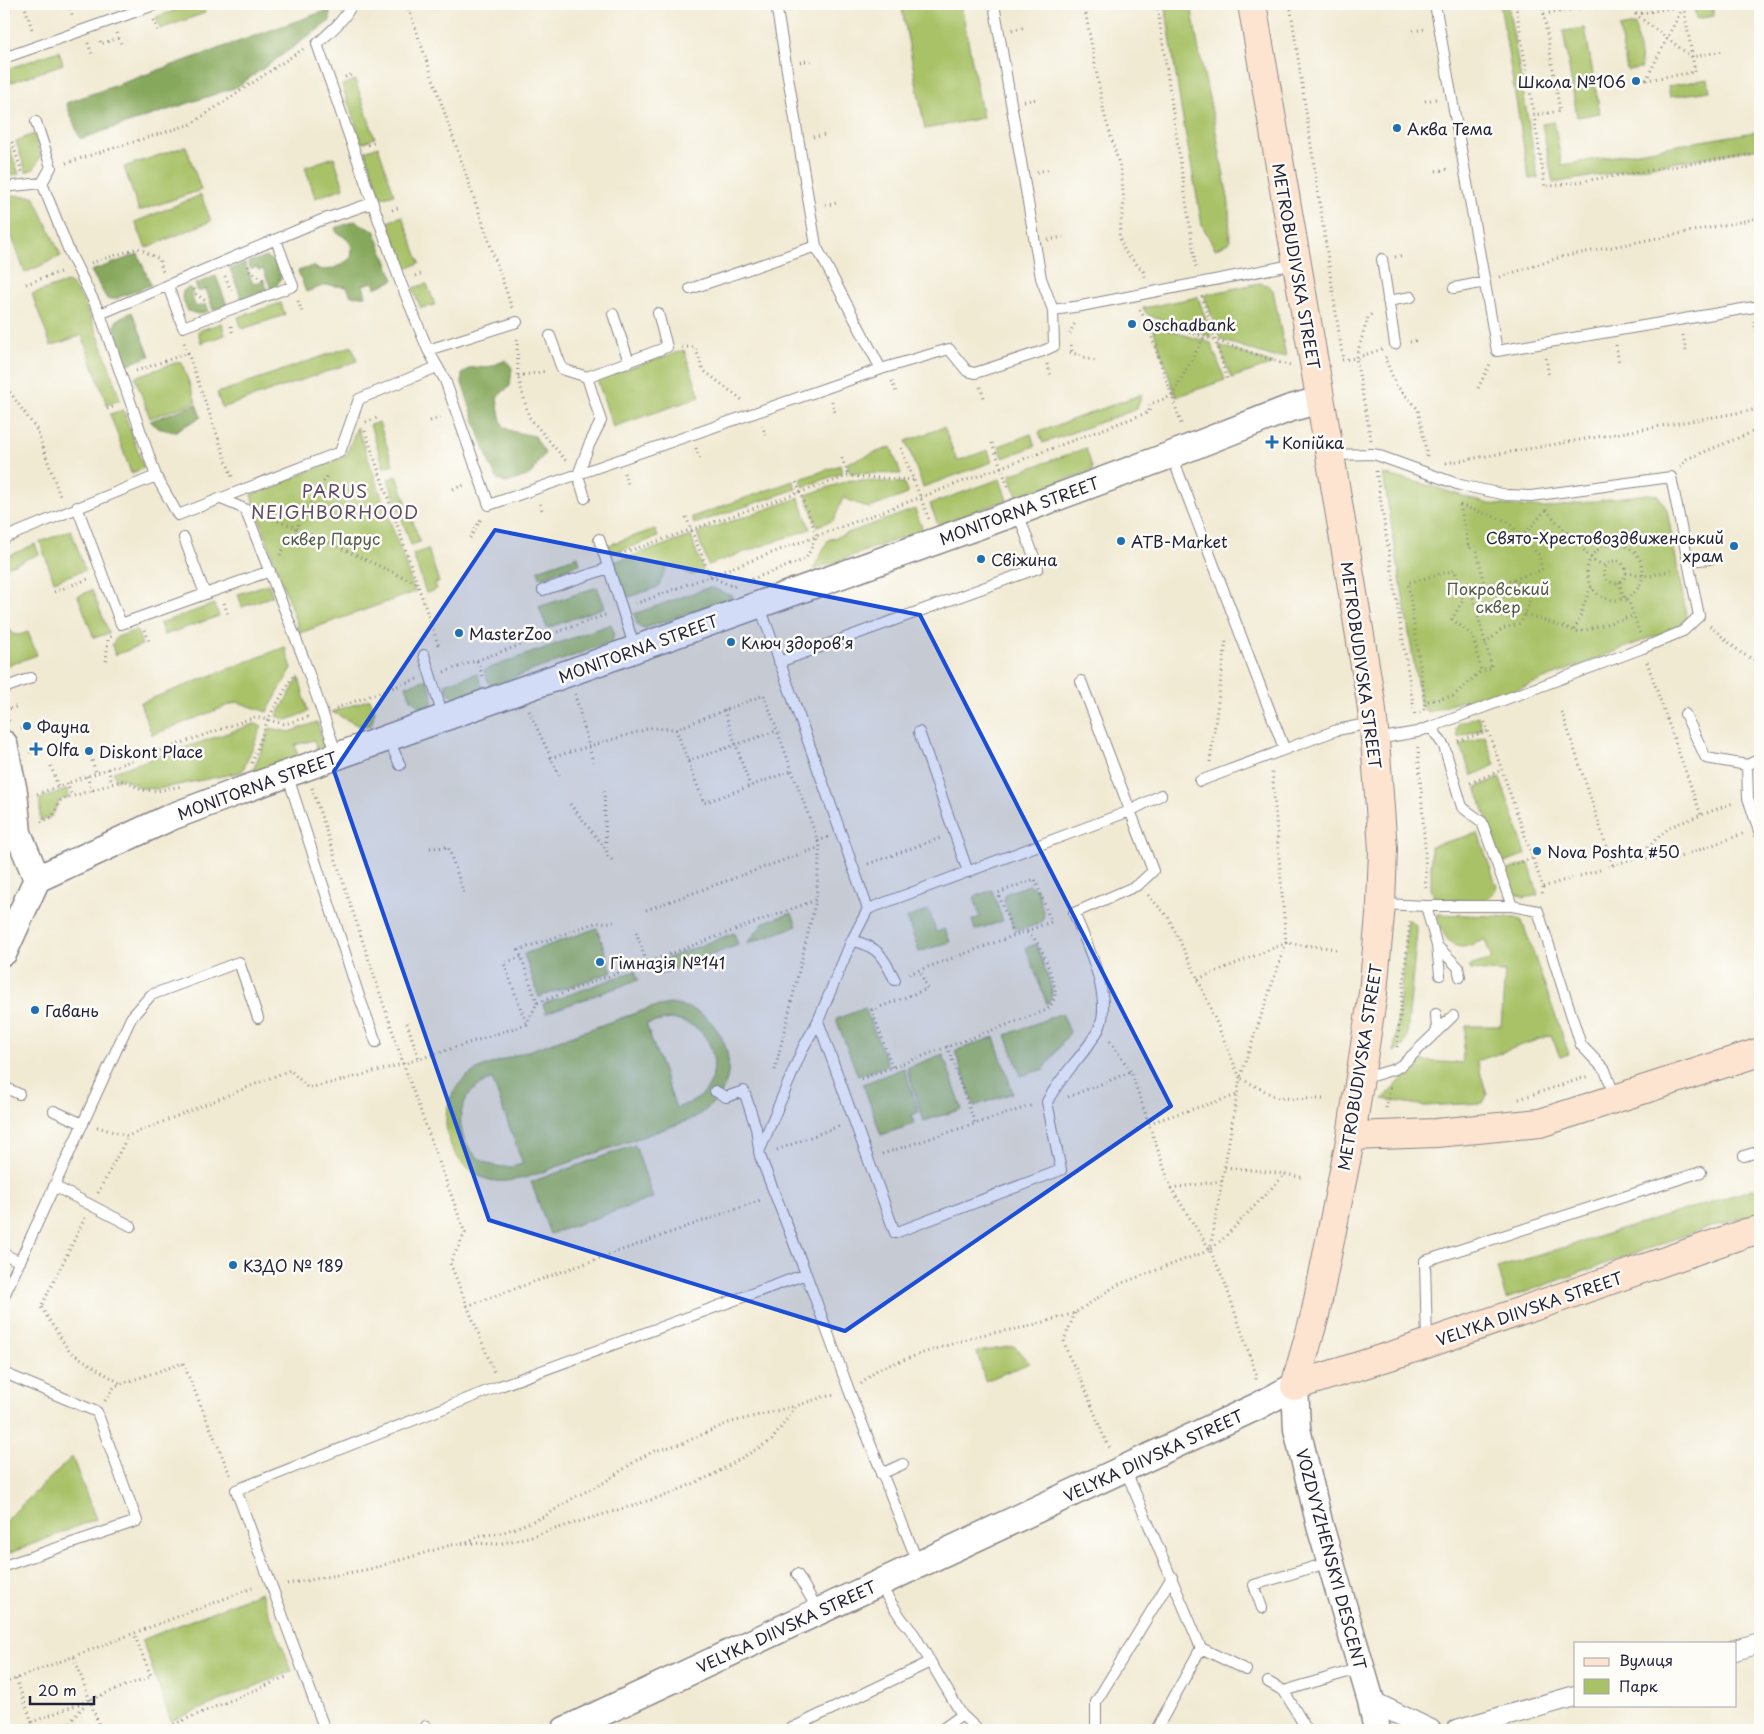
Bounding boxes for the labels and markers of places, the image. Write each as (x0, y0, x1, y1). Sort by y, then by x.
place label: Школа №106 (1518, 69, 1626, 93)
marker: Школа №106 (1630, 75, 1642, 87)
place label: Аква Тема (1407, 116, 1493, 140)
marker: Аква Тема (1391, 122, 1403, 134)
place label: Oschadbank (1142, 312, 1236, 336)
marker: Oschadbank (1126, 318, 1138, 330)
place label: Копійка (1282, 430, 1344, 454)
marker: Копійка (1266, 436, 1278, 448)
place label: Свято-Хрестовоздвиженський храм (1486, 525, 1724, 567)
place label: ATB-Market (1131, 529, 1228, 553)
marker: ATB-Market (1115, 535, 1127, 547)
marker: Свято-Хрестовоздвиженський храм (1728, 540, 1740, 552)
place label: Свіжина (991, 547, 1057, 571)
marker: Свіжина (975, 553, 987, 565)
place label: MasterZoo (469, 621, 552, 645)
marker: MasterZoo (453, 627, 465, 639)
place label: Ключ здоров'я (741, 630, 854, 654)
marker: Ключ здоров'я (725, 636, 737, 648)
place label: Фауна (37, 714, 90, 738)
marker: Фауна (21, 720, 33, 732)
place label: Olfa (46, 737, 79, 761)
place label: Diskont Place (99, 739, 203, 763)
marker: Olfa (30, 743, 42, 755)
marker: Diskont Place (83, 745, 95, 757)
place label: Nova Poshta #50 (1547, 839, 1680, 863)
marker: Nova Poshta #50 (1531, 845, 1543, 857)
place label: Гімназія №141 (610, 950, 725, 974)
marker: Гімназія №141 (594, 956, 606, 968)
place label: Гавань (45, 998, 99, 1022)
marker: Гавань (29, 1004, 41, 1016)
place label: КЗДО № 189 (243, 1253, 343, 1277)
marker: КЗДО № 189 (227, 1259, 239, 1271)

